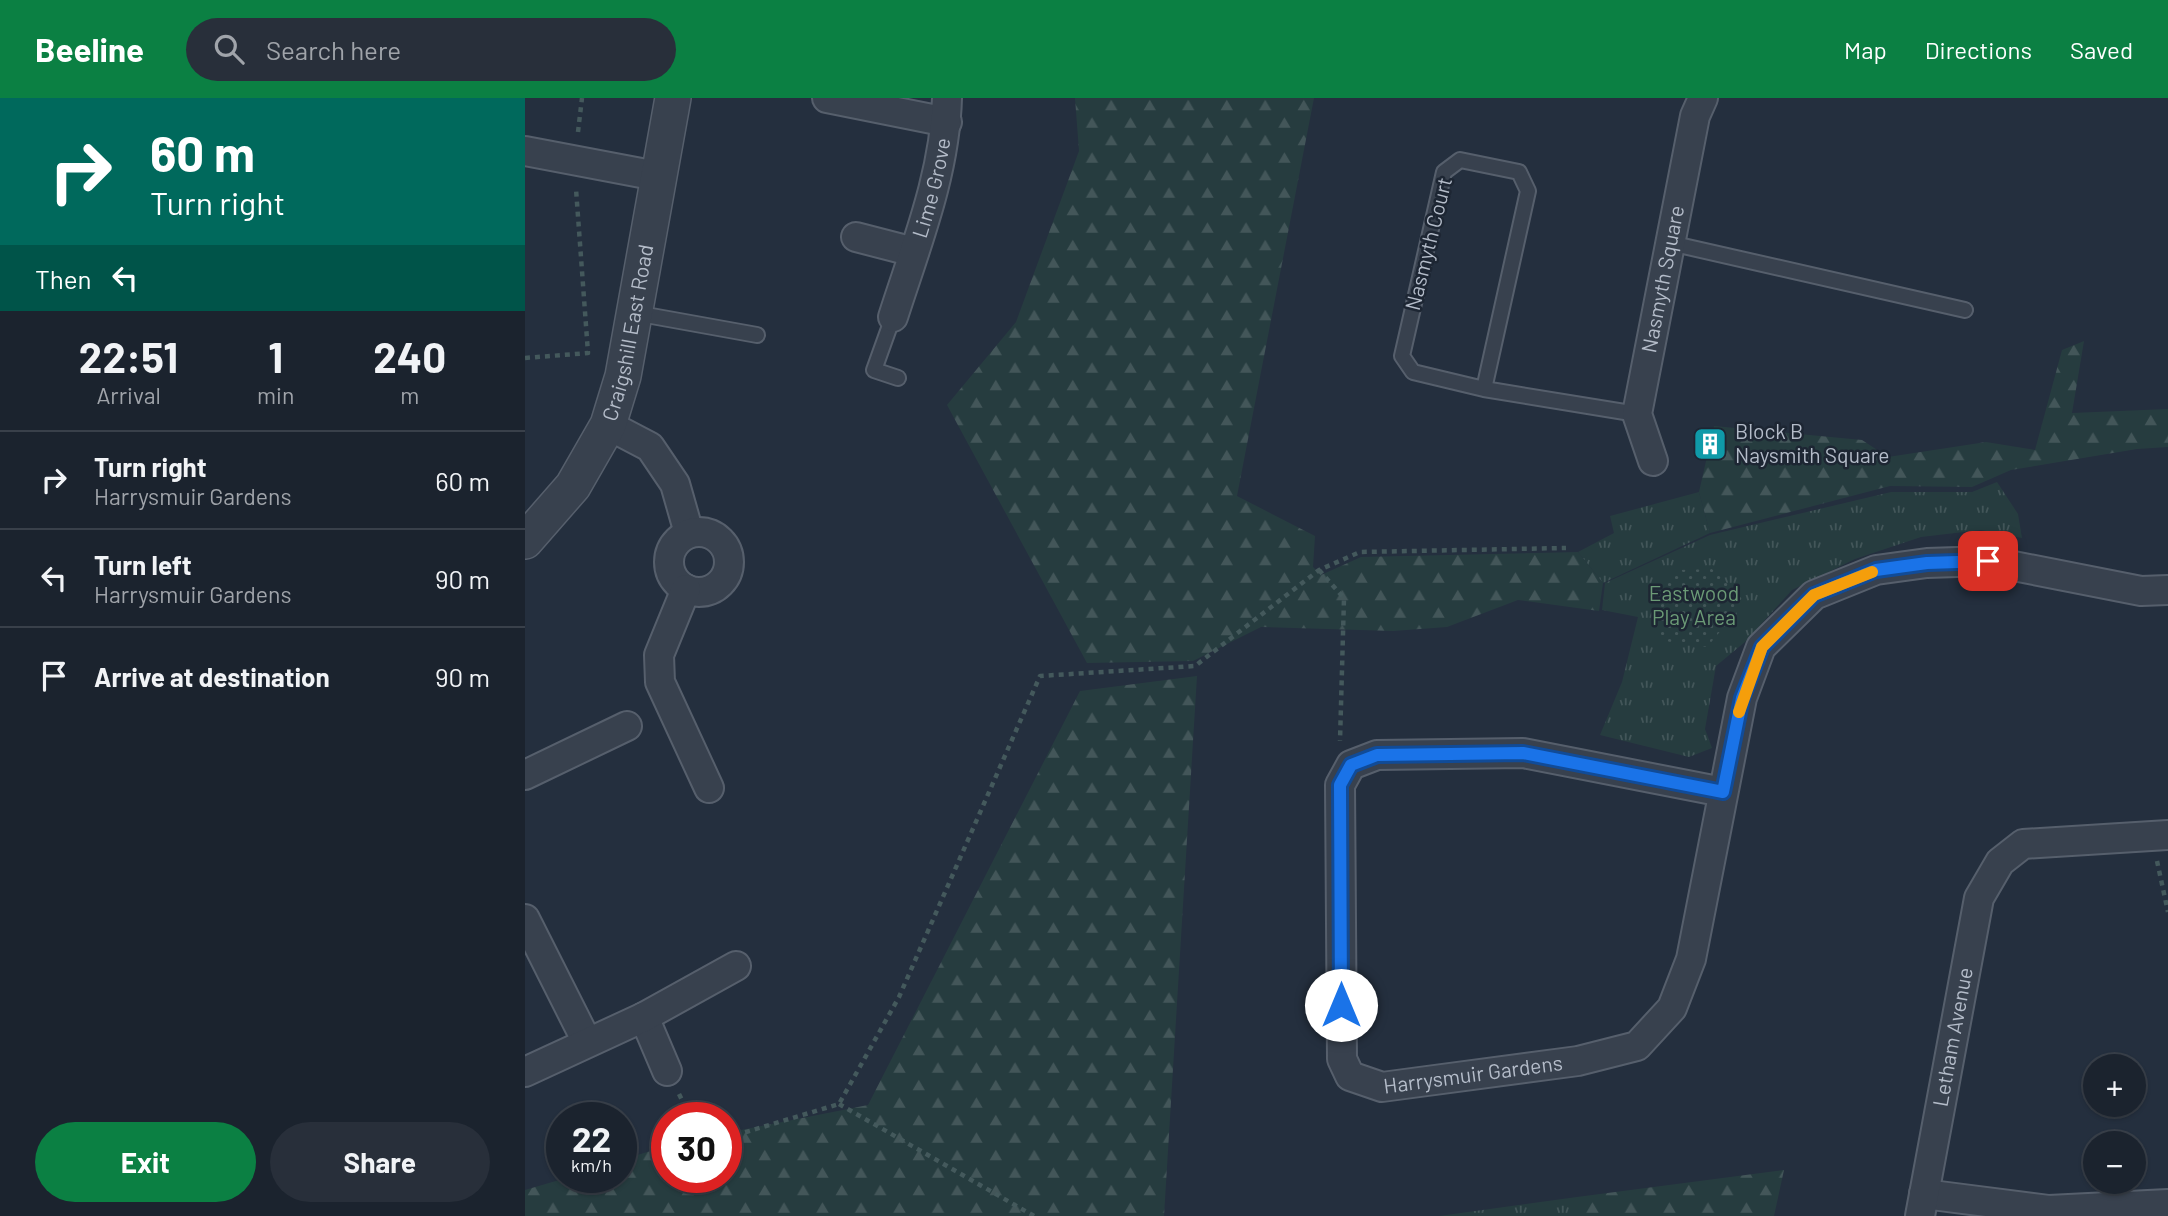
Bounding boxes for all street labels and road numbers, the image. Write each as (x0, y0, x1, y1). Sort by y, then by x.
street label: Lime Grove (906, 136, 954, 241)
street label: Nasmyth Court (1399, 175, 1456, 313)
street label: Nasmyth Square (1635, 203, 1688, 355)
street label: Craigshill East Road (596, 242, 657, 424)
street label: Letham Avenue (1927, 965, 1977, 1108)
street label: Harrysmuir Gardens (1382, 1049, 1564, 1098)

